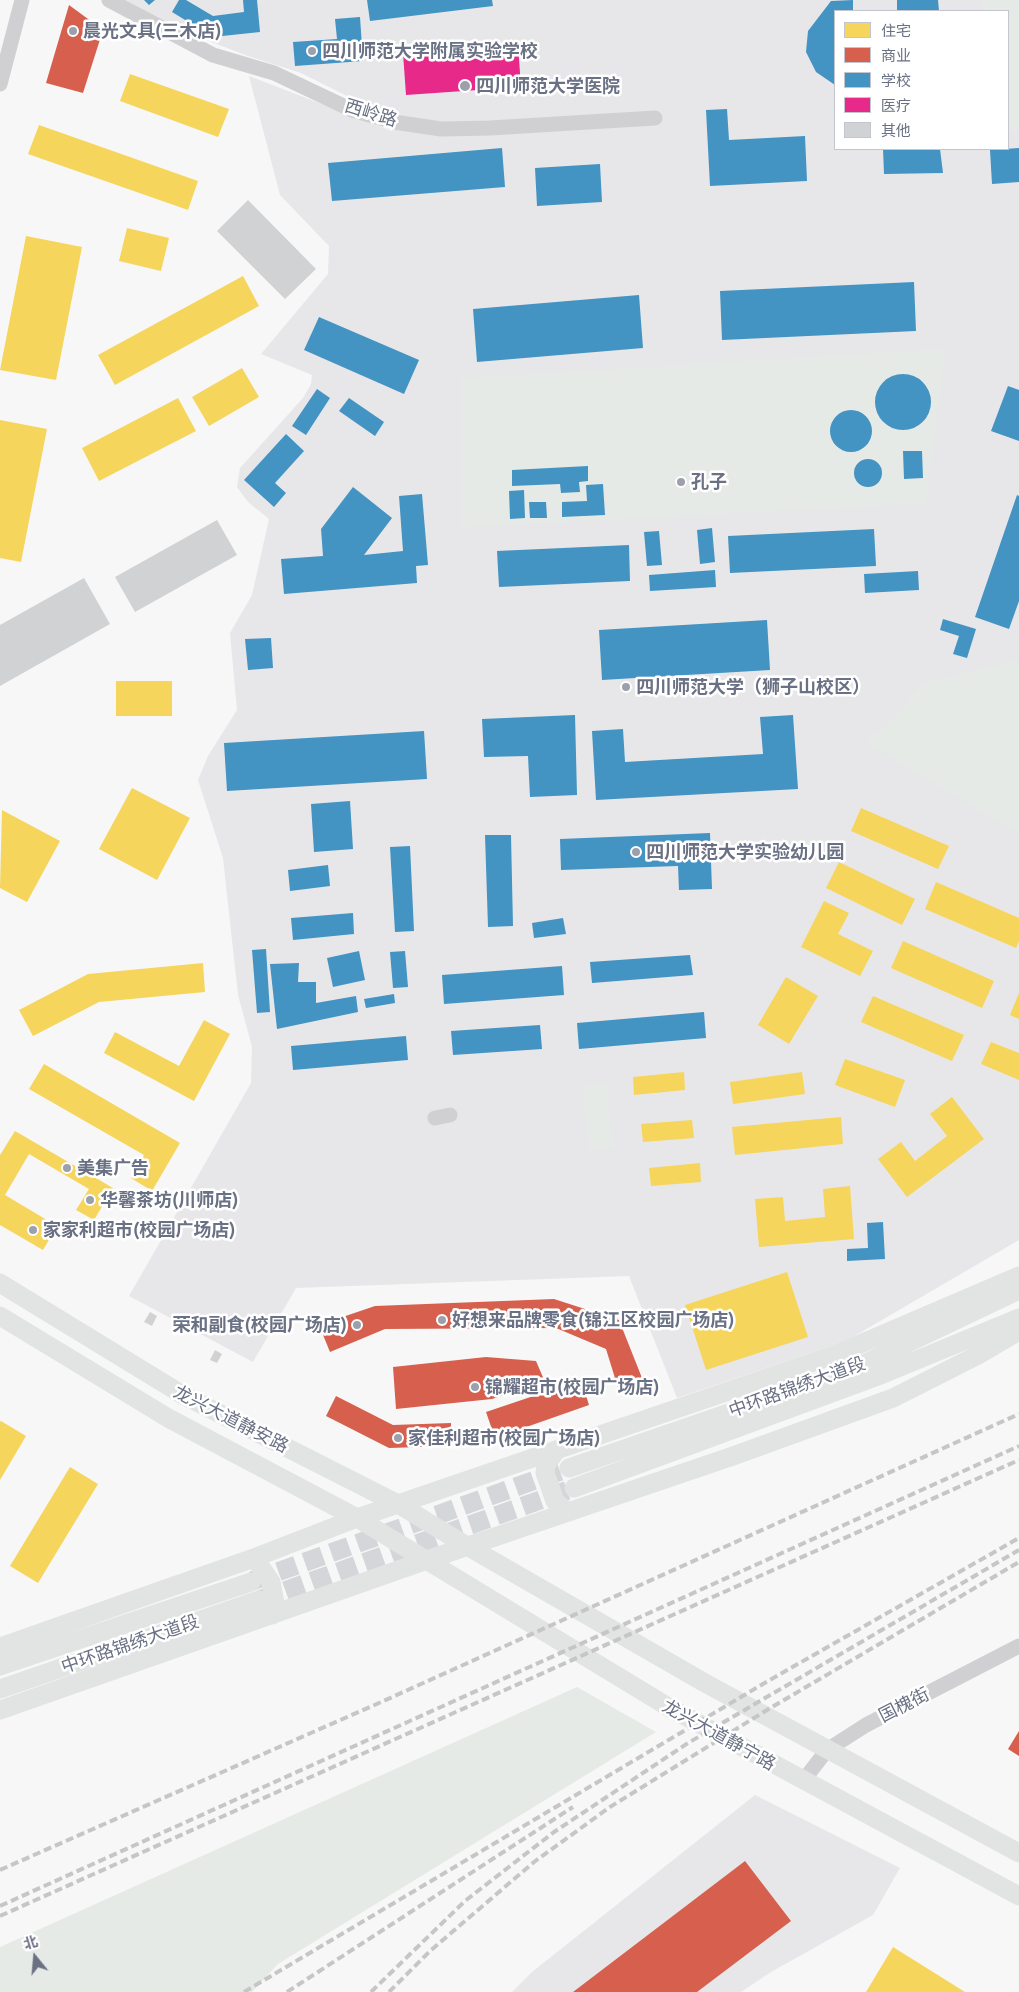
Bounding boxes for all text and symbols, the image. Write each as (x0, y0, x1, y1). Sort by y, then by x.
legend (834, 10, 1009, 150)
place label: 晨光文具(三木店) (83, 20, 221, 42)
text: 住宅 (881, 22, 911, 39)
marker: 晨光文具(三木店) (67, 25, 79, 37)
place label: 四川师范大学附属实验学校 (322, 40, 538, 62)
marker: 四川师范大学附属实验学校 (306, 45, 318, 57)
text: 商业 (881, 47, 911, 64)
text: 学校 (881, 72, 911, 89)
place label: 四川师范大学医院 (476, 75, 620, 97)
marker: 四川师范大学医院 (458, 79, 472, 93)
street label: 西岭路 (342, 95, 400, 131)
text: 医疗 (881, 97, 911, 114)
text: 其他 (881, 122, 911, 139)
place label: 孔子 (691, 471, 727, 493)
marker: 孔子 (675, 476, 687, 488)
place label: 四川师范大学（狮子山校区） (636, 676, 870, 698)
marker: 四川师范大学（狮子山校区） (620, 681, 632, 693)
place label: 四川师范大学实验幼儿园 (646, 841, 844, 863)
marker: 四川师范大学实验幼儿园 (630, 846, 642, 858)
place label: 美集广告 (77, 1157, 149, 1179)
marker: 美集广告 (61, 1162, 73, 1174)
place label: 华馨茶坊(川师店) (100, 1189, 238, 1211)
marker: 华馨茶坊(川师店) (84, 1194, 96, 1206)
place label: 家家利超市(校园广场店) (43, 1219, 235, 1241)
marker: 家家利超市(校园广场店) (27, 1224, 39, 1236)
place label: 好想来品牌零食(锦江区校园广场店) (452, 1309, 734, 1331)
place label: 荣和副食(校园广场店) (173, 1314, 347, 1336)
marker: 好想来品牌零食(锦江区校园广场店) (436, 1314, 448, 1326)
marker: 荣和副食(校园广场店) (351, 1319, 363, 1331)
street label: 中环路锦绣大道段 (726, 1352, 868, 1422)
place label: 锦耀超市(校园广场店) (485, 1376, 659, 1398)
street label: 龙兴大道静安路 (170, 1381, 292, 1457)
marker: 锦耀超市(校园广场店) (469, 1381, 481, 1393)
place label: 家佳利超市(校园广场店) (408, 1427, 600, 1449)
marker: 家佳利超市(校园广场店) (392, 1432, 404, 1444)
street label: 中环路锦绣大道段 (58, 1610, 202, 1678)
street label: 国槐街 (875, 1683, 933, 1727)
street label: 龙兴大道静宁路 (659, 1695, 779, 1775)
north arrow (10, 1932, 60, 1982)
text: 北 (22, 1933, 40, 1952)

